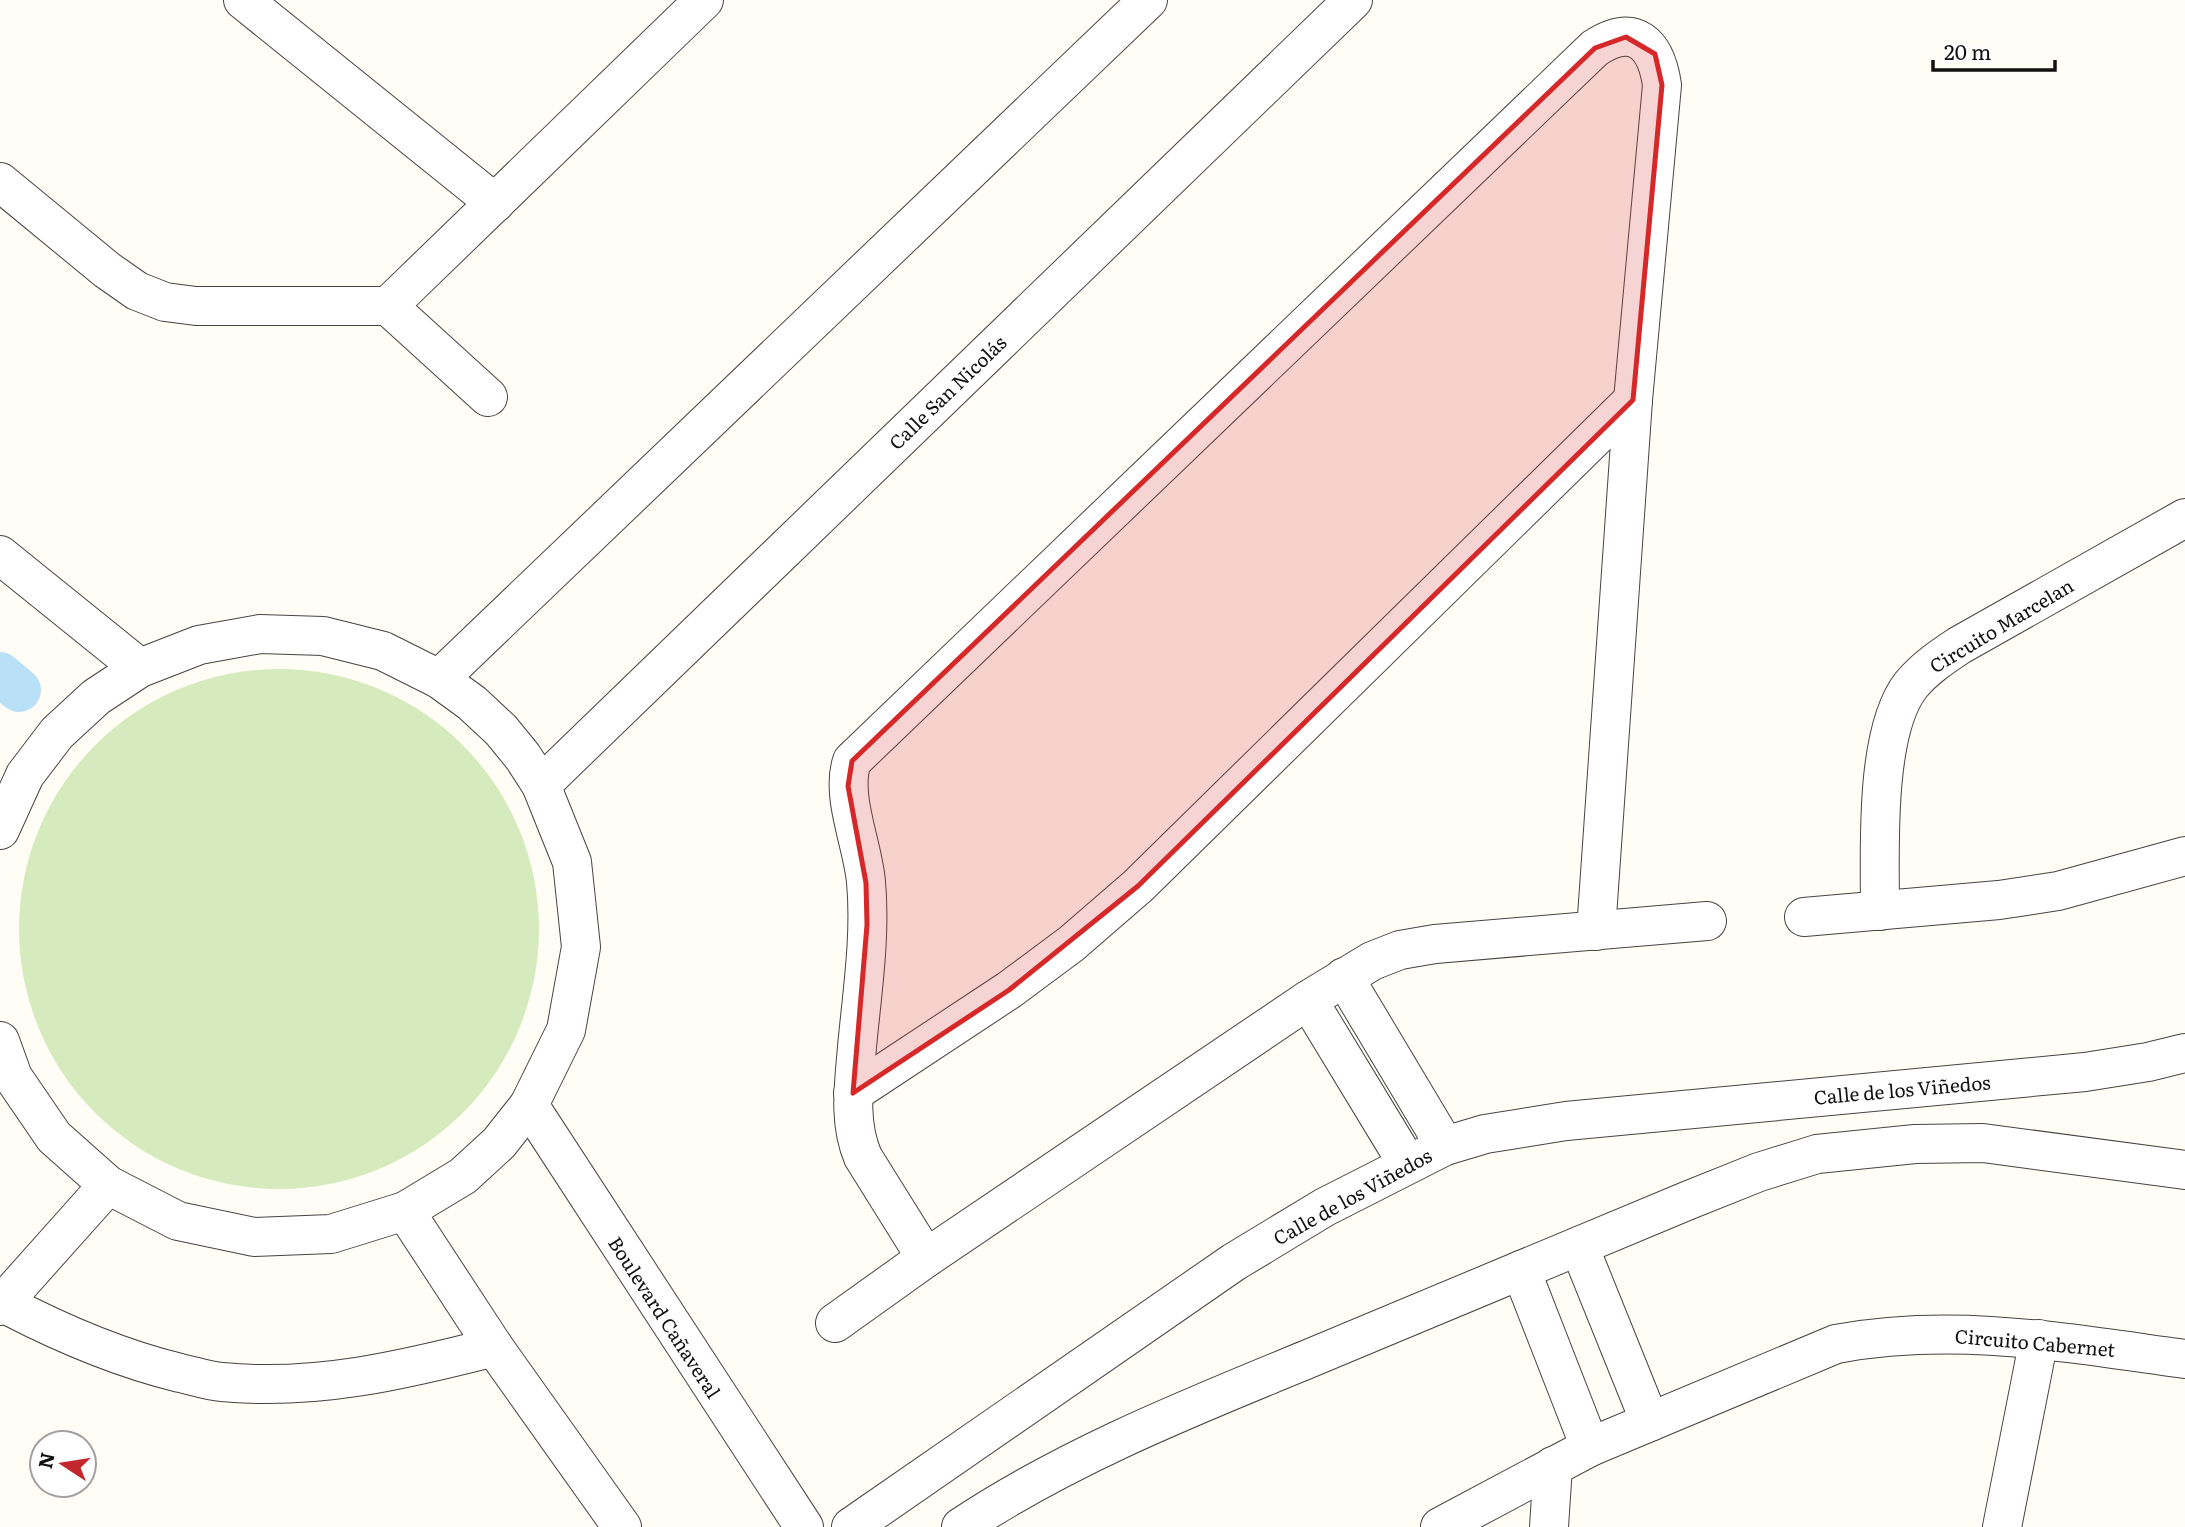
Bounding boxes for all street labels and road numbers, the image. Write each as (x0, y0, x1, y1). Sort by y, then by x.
street label: Calle San Nicolás (882, 328, 1012, 456)
street label: Circuito Marcelan (1924, 571, 2078, 679)
street label: Calle de los Viñedos (1812, 1067, 1992, 1111)
street label: Calle de los Viñedos (1268, 1141, 1437, 1251)
street label: Boulevard Cañaveral (602, 1231, 728, 1403)
street label: Circuito Cabernet (1954, 1321, 2117, 1363)

